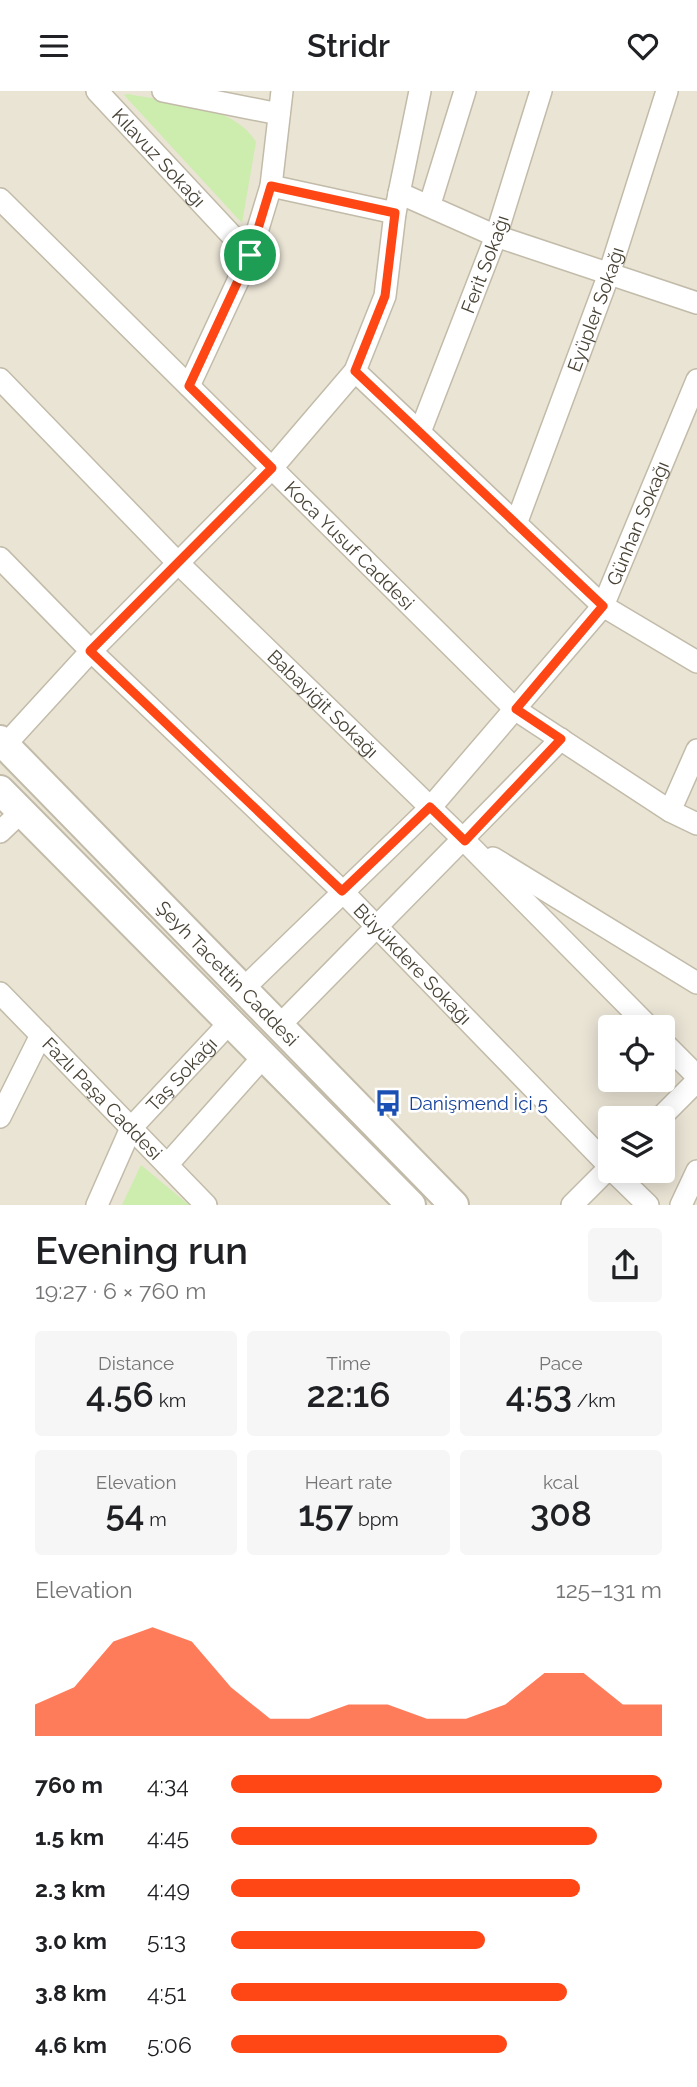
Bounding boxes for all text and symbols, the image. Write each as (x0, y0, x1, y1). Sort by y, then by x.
icon: menu (35, 27, 73, 65)
text: Stridr (307, 27, 390, 64)
icon: heart (624, 27, 662, 65)
street label: Kılavuz Sokağı (108, 104, 210, 211)
street label: Ferit Sokağı (456, 212, 513, 316)
pin (220, 225, 280, 285)
icon: arrive (231, 236, 269, 274)
street label: Eyüpler Sokağı (563, 244, 628, 375)
street label: Günhan Sokağı (602, 458, 673, 588)
street label: Koca Yusuf Caddesi (280, 476, 419, 614)
street label: Babayiğit Sokağı (263, 645, 383, 762)
street label: Şeyh Tacettin Caddesi (152, 896, 303, 1050)
street label: Büyükdere Sokağı (349, 899, 476, 1029)
map controls (598, 1015, 675, 1183)
button: locate (598, 1015, 675, 1092)
street label: Fazlı Paşa Caddesi (38, 1033, 167, 1164)
street label: Taş Sokağı (142, 1033, 221, 1116)
bus stop icon: Danişmend İçi 5 (373, 1088, 403, 1118)
place label: Danişmend İçi 5 (409, 1092, 548, 1114)
button: layers (598, 1106, 675, 1183)
text: Evening run (35, 1228, 248, 1273)
button: share (588, 1228, 662, 1302)
text: 19:27 · 6 × 760 m (35, 1277, 206, 1304)
text: Distance (98, 1352, 174, 1374)
text: Time (326, 1352, 371, 1374)
text: Pace (539, 1352, 583, 1374)
text: 4.56 (86, 1374, 154, 1415)
text: 22:16 (307, 1374, 390, 1415)
text: 4:53 (506, 1374, 572, 1415)
text: km (154, 1389, 186, 1411)
text: /km (572, 1389, 616, 1411)
text: Elevation (96, 1471, 177, 1493)
text: Heart rate (305, 1471, 392, 1493)
text: kcal (543, 1471, 579, 1493)
text: 54 (105, 1493, 145, 1534)
text: 157 (298, 1493, 353, 1534)
text: 308 (530, 1493, 592, 1534)
text: m (145, 1508, 167, 1530)
text: bpm (353, 1508, 399, 1530)
text: Elevation (35, 1576, 133, 1603)
text: 125–131 m (556, 1576, 662, 1603)
text: 760 m (35, 1771, 103, 1798)
text: 4:34 (147, 1771, 189, 1798)
text: 1.5 km (35, 1823, 104, 1850)
text: 4:45 (147, 1823, 189, 1850)
text: 2.3 km (35, 1875, 106, 1902)
text: 4:49 (147, 1875, 190, 1902)
text: 3.0 km (35, 1927, 107, 1954)
text: 5:13 (147, 1927, 186, 1954)
text: 3.8 km (35, 1979, 107, 2006)
text: 4:51 (147, 1979, 186, 2006)
text: 4.6 km (35, 2031, 107, 2058)
text: 5:06 (147, 2031, 192, 2058)

